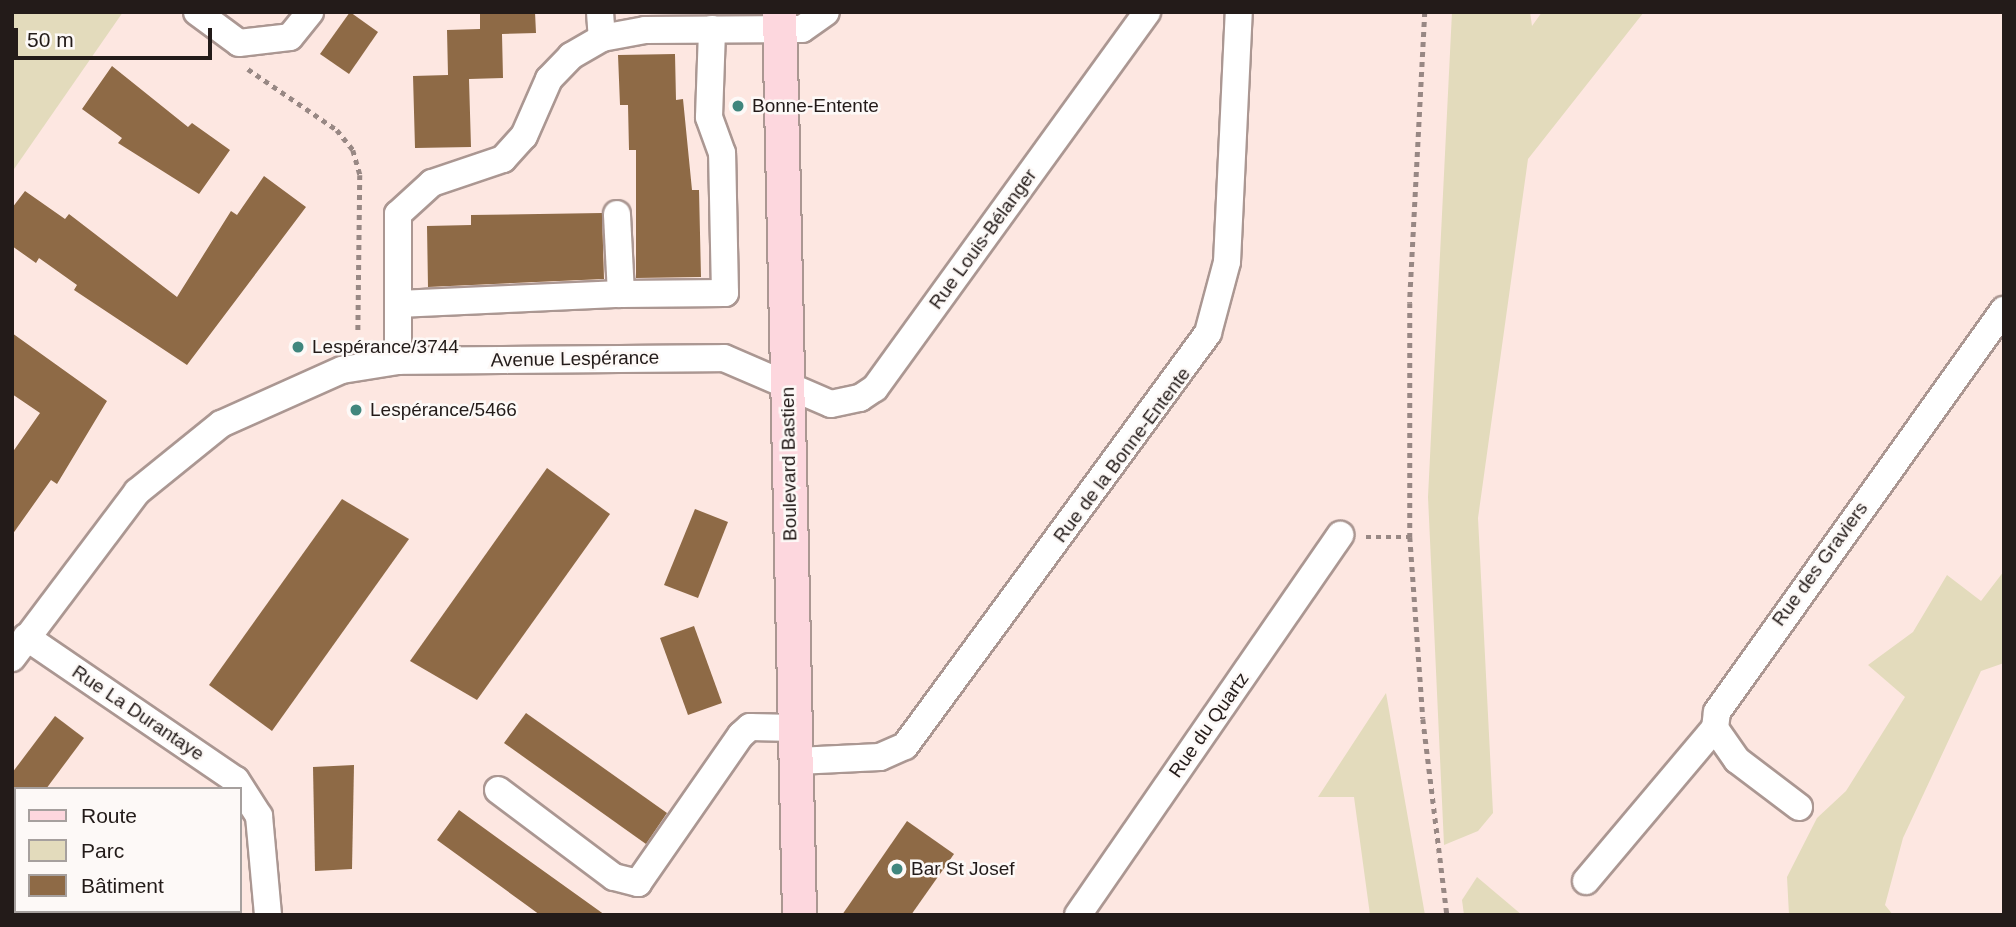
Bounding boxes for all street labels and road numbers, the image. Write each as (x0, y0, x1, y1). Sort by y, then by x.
street label: Rue Louis-Bélanger (924, 164, 1042, 314)
street label: Avenue Lespérance (490, 346, 660, 372)
street label: Rue de la Bonne-Entente (1049, 363, 1195, 547)
street label: Boulevard Bastien (776, 387, 802, 541)
street label: Rue des Graviers (1767, 497, 1873, 631)
street label: Rue La Durantaye (68, 660, 208, 766)
street label: Rue du Quartz (1164, 668, 1254, 782)

